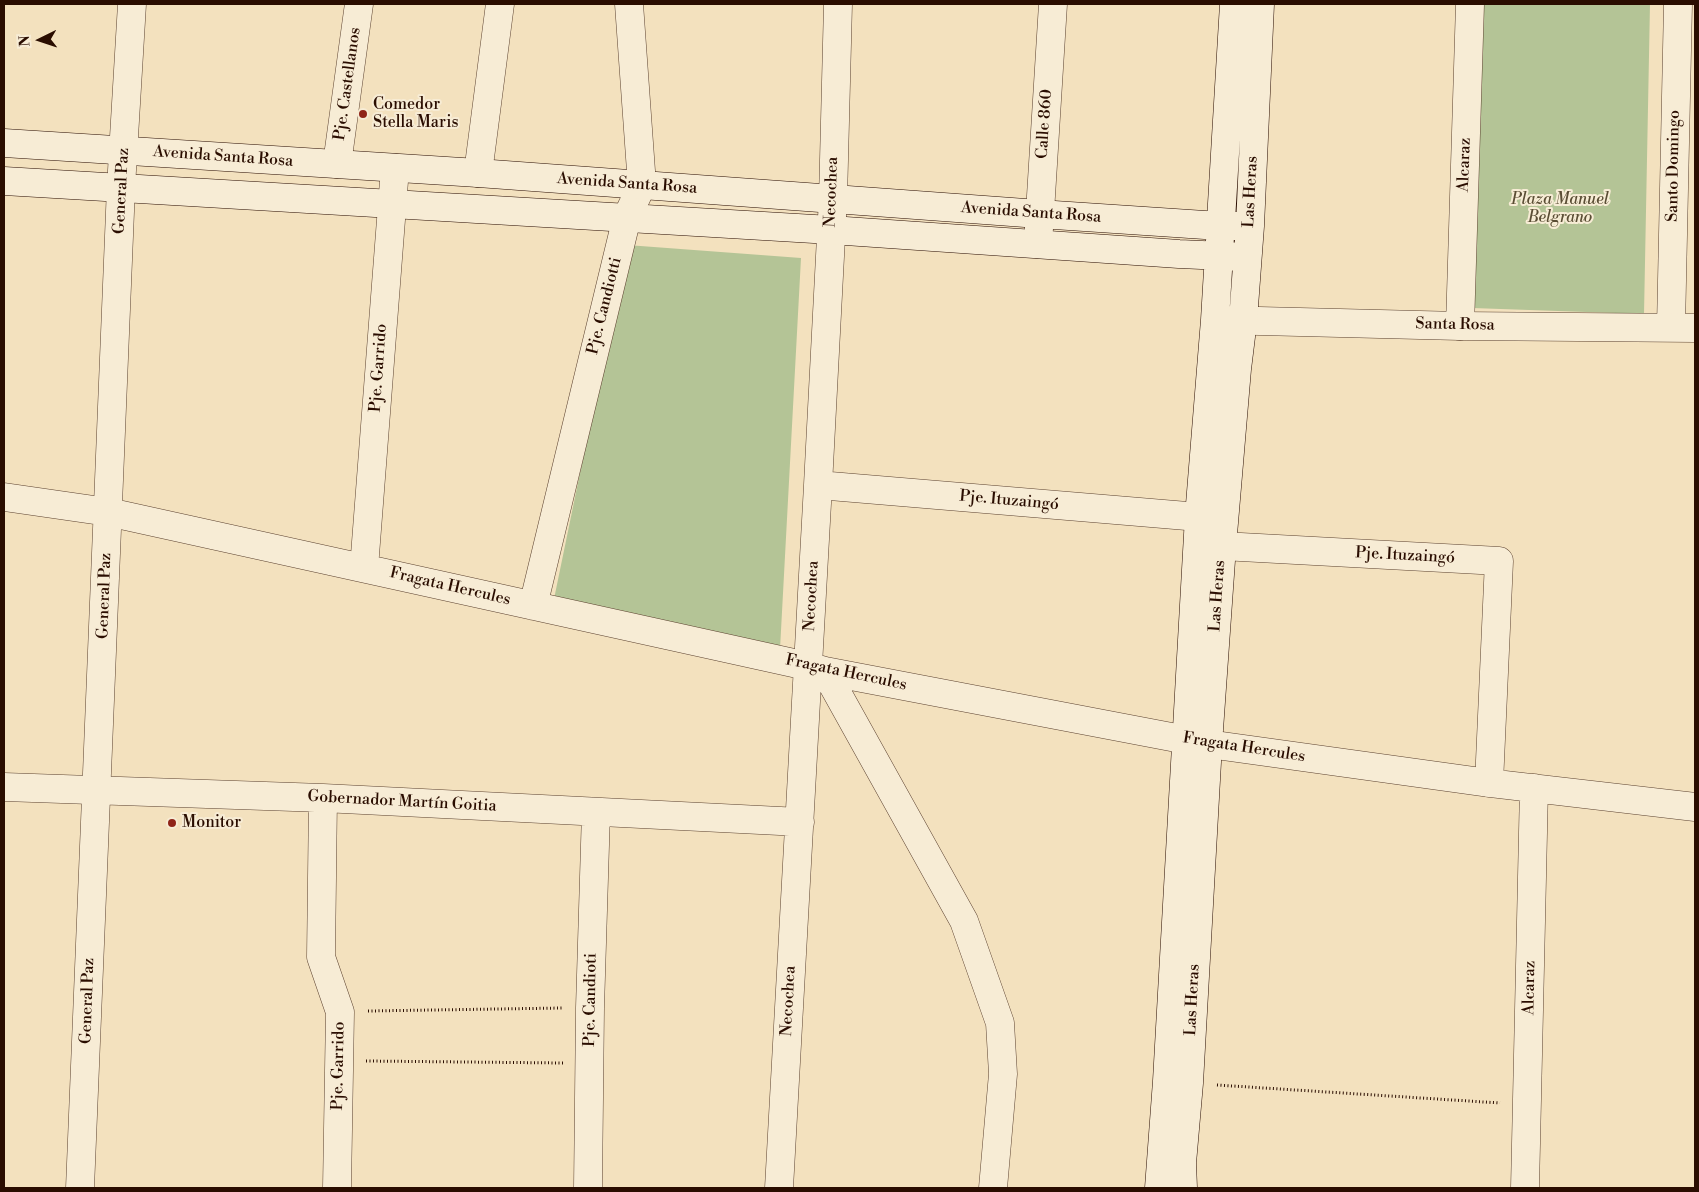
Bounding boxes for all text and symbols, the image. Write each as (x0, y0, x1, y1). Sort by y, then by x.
north arrow (15, 15, 65, 65)
street label: Pje. Castellanos (331, 26, 365, 142)
text: N (16, 35, 34, 47)
street label: Calle 860 (1033, 88, 1057, 160)
place label: Comedor Stella Maris (373, 95, 458, 133)
marker: Comedor Stella Maris (357, 108, 369, 120)
street label: Santo Domingo (1663, 110, 1685, 222)
street label: Alcaraz (1454, 137, 1476, 193)
street label: Avenida Santa Rosa (152, 143, 294, 171)
street label: General Paz (110, 147, 134, 235)
street label: Necochea (821, 156, 843, 228)
street label: Las Heras (1240, 156, 1262, 228)
street label: Avenida Santa Rosa (556, 170, 698, 198)
park label: Plaza Manuel Belgrano (1511, 190, 1609, 228)
street label: Avenida Santa Rosa (960, 199, 1102, 227)
street label: Pje. Candiotti (584, 255, 626, 357)
street label: Santa Rosa (1415, 315, 1495, 335)
street label: Pje. Garrido (366, 323, 392, 413)
street label: Pje. Ituzaingó (958, 487, 1060, 515)
street label: Pje. Ituzaingó (1355, 544, 1455, 568)
street label: General Paz (94, 553, 116, 639)
street label: Las Heras (1206, 559, 1230, 633)
street label: Necochea (801, 560, 823, 632)
street label: Fragata Hercules (388, 564, 512, 610)
street label: Fragata Hercules (784, 651, 908, 695)
street label: Fragata Hercules (1181, 729, 1307, 767)
street label: Gobernador Martín Goitia (307, 787, 497, 817)
place label: Monitor (182, 813, 241, 833)
marker: Monitor (166, 817, 178, 829)
street label: Pje. Candioti (581, 953, 601, 1047)
street label: General Paz (77, 958, 99, 1044)
street label: Alcaraz (1520, 961, 1540, 1015)
street label: Las Heras (1182, 964, 1204, 1036)
street label: Necochea (778, 965, 800, 1037)
street label: Pje. Garrido (329, 1021, 349, 1111)

